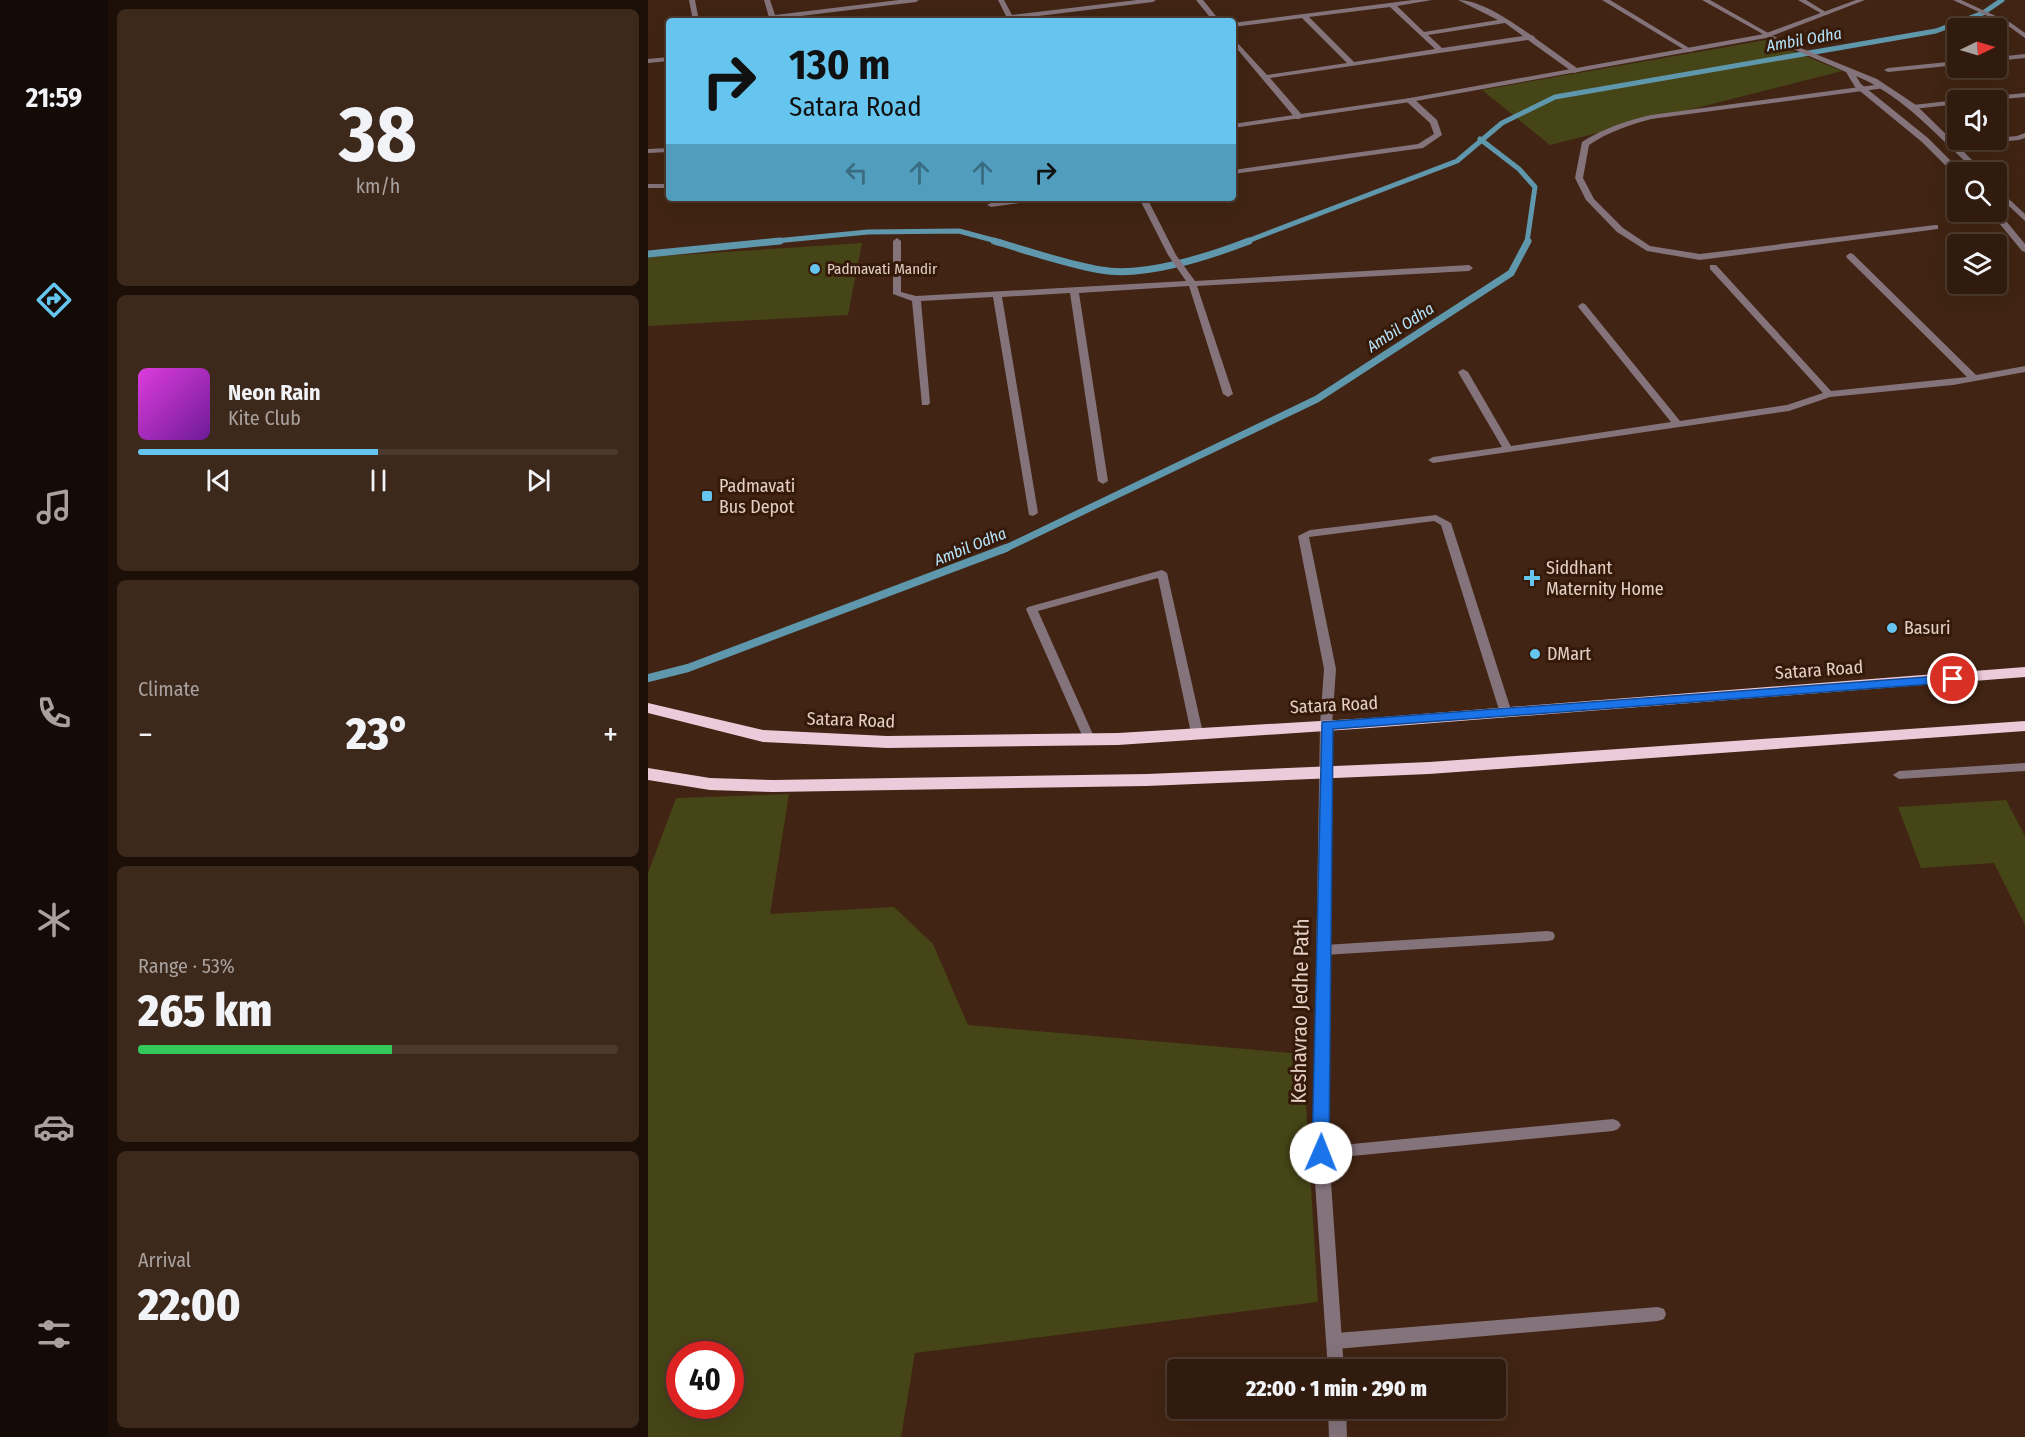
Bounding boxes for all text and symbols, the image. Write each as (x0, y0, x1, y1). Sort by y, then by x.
north arrow (1947, 18, 2007, 78)
map controls (1947, 18, 2007, 294)
water label: Ambil Odha (1764, 24, 1843, 56)
text: 130 m (789, 40, 890, 90)
icon: right (690, 42, 768, 120)
text: 21:59 (26, 82, 82, 114)
text: 38 (339, 88, 417, 182)
button: sound (1947, 90, 2007, 150)
text: Satara Road (789, 91, 922, 123)
icon: left (840, 156, 873, 189)
icon: ahead (903, 156, 936, 189)
icon: ahead (966, 156, 999, 189)
icon: right (1029, 156, 1062, 189)
button: search (1947, 162, 2007, 222)
text: km/h (356, 174, 400, 198)
button: layers (1947, 234, 2007, 294)
place label: Padmavati Mandir (827, 260, 938, 278)
marker: Padmavati Mandir (808, 262, 822, 276)
icon: directions (33, 279, 75, 321)
water label: Ambil Odha (1362, 299, 1437, 357)
text: Neon Rain (228, 379, 321, 406)
text: Kite Club (228, 406, 301, 430)
icon: previous (202, 464, 235, 497)
icon: pause (362, 464, 395, 497)
icon: next (522, 464, 555, 497)
place label: Padmavati Bus Depot (719, 475, 795, 518)
icon: music (33, 486, 75, 528)
marker: Padmavati Bus Depot (700, 489, 714, 503)
water label: Ambil Odha (930, 523, 1009, 570)
place label: Siddhant Maternity Home (1546, 557, 1664, 600)
marker: Siddhant Maternity Home (1523, 569, 1541, 587)
place label: Basuri (1904, 617, 1950, 639)
marker: Basuri (1885, 621, 1899, 635)
place label: DMart (1547, 643, 1591, 665)
marker: DMart (1528, 647, 1542, 661)
pin (1927, 653, 1978, 704)
street label: Satara Road (1774, 656, 1864, 684)
icon: arrive (1936, 662, 1969, 695)
text: Climate (138, 677, 200, 701)
icon: phone (33, 692, 75, 734)
street label: Satara Road (1289, 692, 1379, 718)
text: 23° (346, 707, 410, 761)
street label: Satara Road (806, 707, 896, 733)
text: − (138, 715, 153, 755)
text: + (603, 715, 618, 755)
icon: climate (33, 899, 75, 941)
street label: Keshavrao Jedhe Path (1285, 918, 1315, 1104)
text: Range · 53% (138, 954, 235, 978)
text: 265 km (138, 984, 272, 1038)
icon: car (33, 1106, 75, 1148)
position arrow (1289, 1121, 1353, 1185)
text: Arrival (138, 1248, 191, 1272)
text: 22:00 (138, 1278, 241, 1332)
icon: filters (33, 1313, 75, 1355)
speed limit sign: 40 (666, 1341, 744, 1419)
text: 22:00 · 1 min · 290 m (1246, 1375, 1427, 1402)

